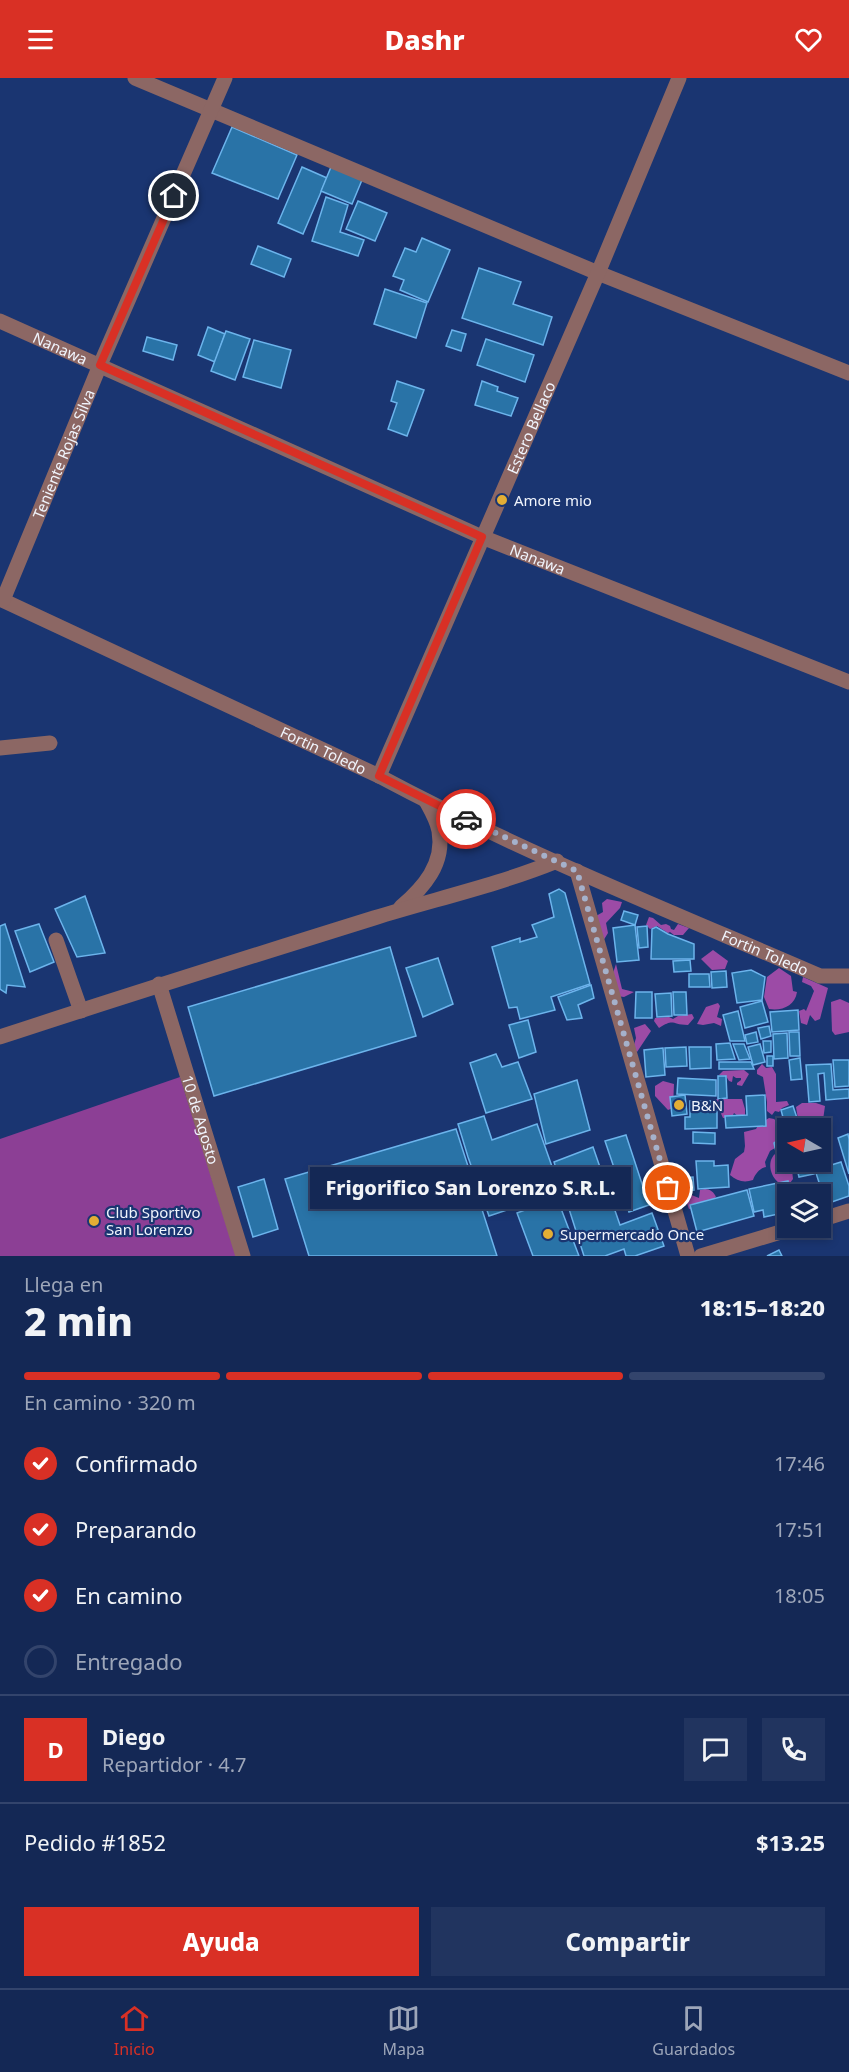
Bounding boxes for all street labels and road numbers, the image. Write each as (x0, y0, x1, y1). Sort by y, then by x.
street label: Nanawa (30, 327, 91, 369)
street label: Estero Bellaco (502, 378, 560, 477)
street label: Teniente Rojas Silva (28, 386, 99, 522)
street label: Nanawa (507, 539, 568, 579)
street label: Fortin Toledo (277, 721, 370, 779)
street label: Fortin Toledo (719, 925, 812, 980)
street label: 10 de Agosto (178, 1073, 224, 1167)

